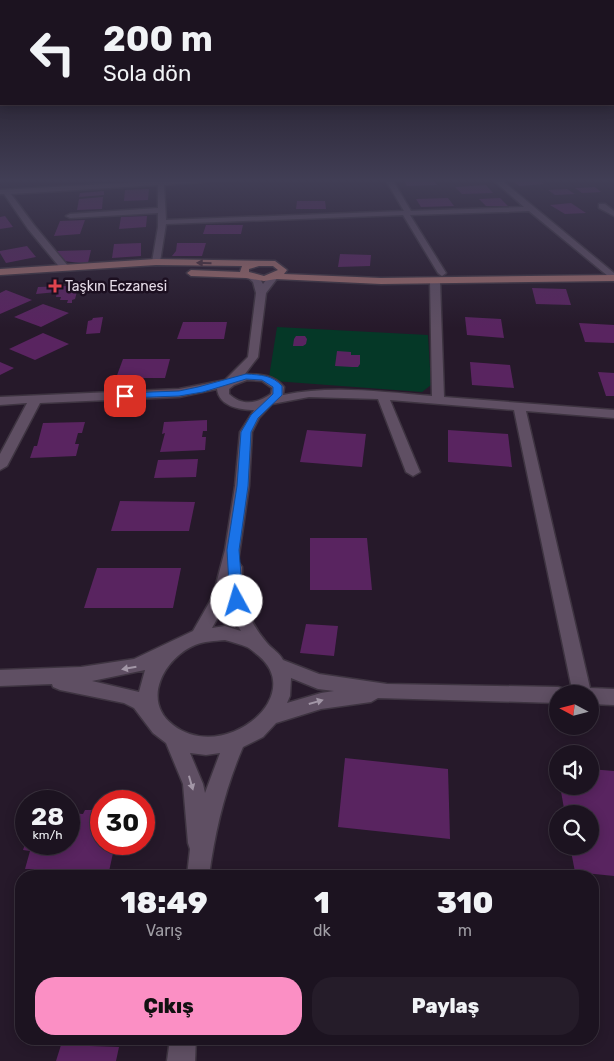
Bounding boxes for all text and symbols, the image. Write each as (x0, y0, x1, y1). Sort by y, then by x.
text: 200 m (103, 18, 213, 60)
icon: left (20, 20, 85, 85)
text: Sola dön (103, 60, 191, 87)
one-way arrow (196, 259, 212, 267)
place label: Taşkın Eczanesi (65, 278, 167, 295)
marker: Taşkın Eczanesi (49, 280, 61, 292)
pin (104, 375, 146, 417)
icon: arrive (111, 382, 139, 410)
position arrow (210, 574, 262, 626)
one-way arrow (121, 664, 137, 672)
north arrow (549, 685, 599, 735)
map controls (549, 685, 599, 855)
one-way arrow (309, 698, 324, 706)
button: sound (549, 745, 599, 795)
one-way arrow (187, 775, 195, 790)
speed limit sign: 30 (90, 790, 155, 855)
text: 28 (31, 802, 64, 831)
button: search (549, 805, 599, 855)
text: km/h (33, 828, 62, 842)
text: 18:49 (121, 885, 208, 921)
text: 1 (314, 885, 330, 921)
text: 310 (436, 885, 493, 921)
text: Varış (146, 921, 182, 940)
text: dk (313, 921, 331, 940)
text: m (458, 921, 472, 940)
button: Çıkış (35, 977, 302, 1035)
button: Paylaş (312, 977, 579, 1035)

